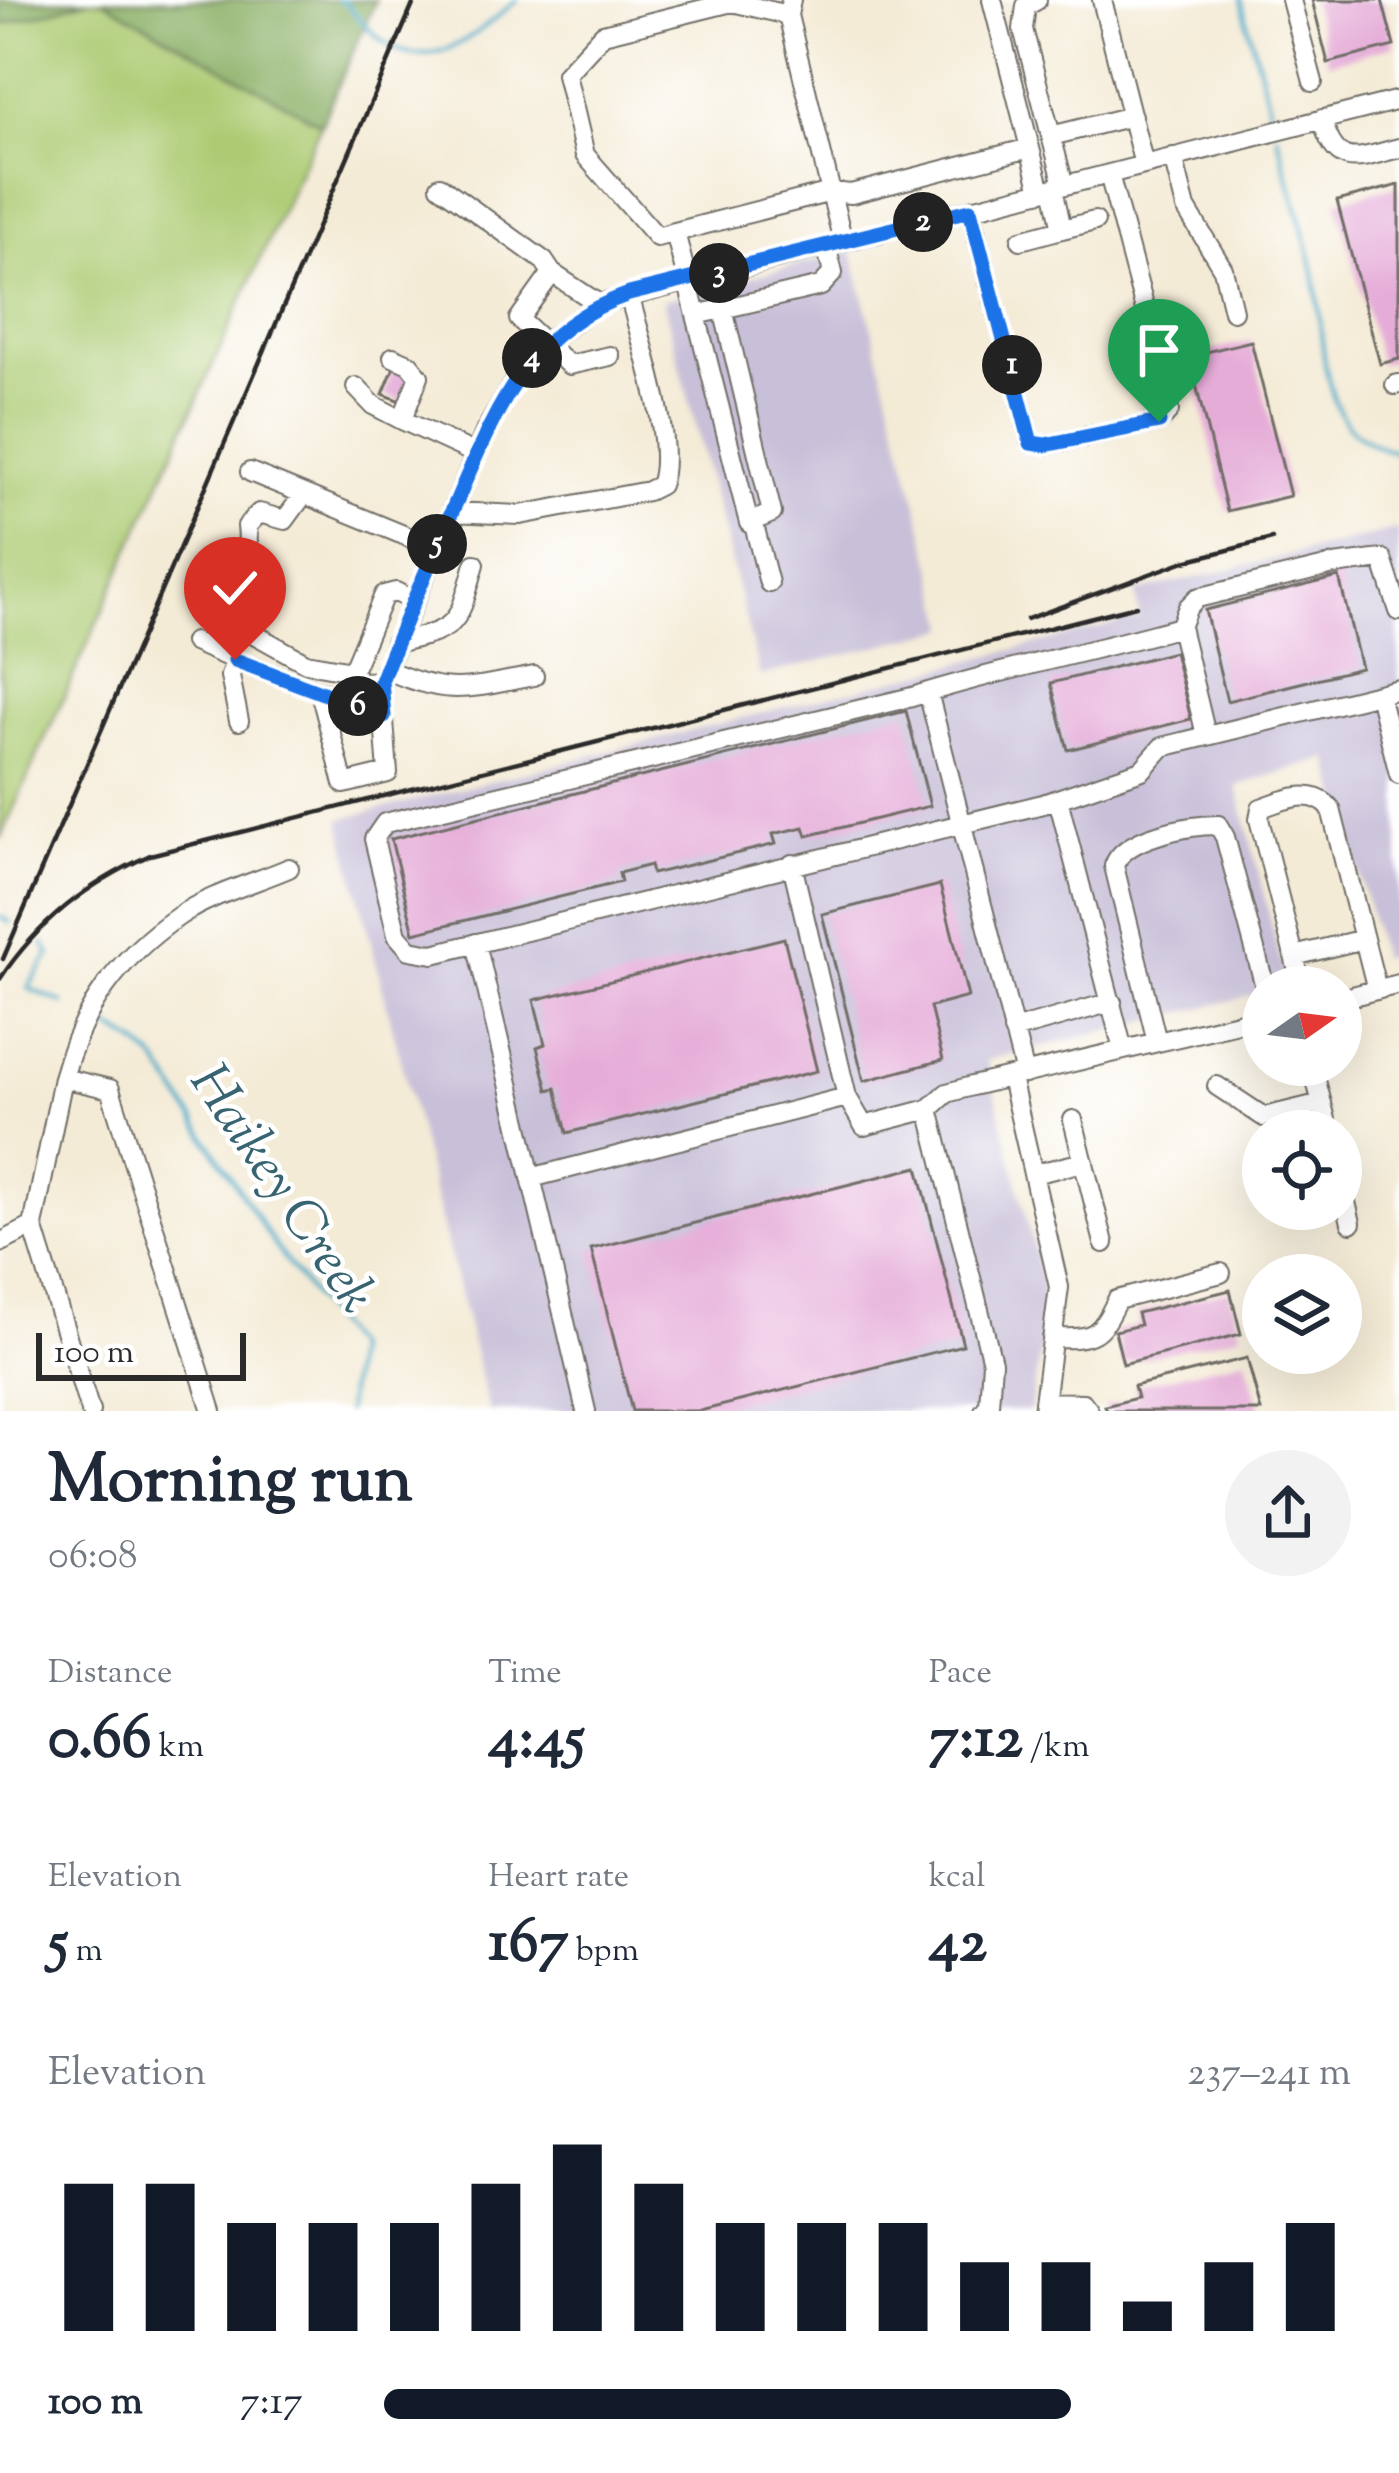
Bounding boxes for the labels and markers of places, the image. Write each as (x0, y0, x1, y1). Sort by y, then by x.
pin: 2 (893, 192, 953, 252)
pin: 3 (689, 243, 749, 303)
pin (1108, 299, 1210, 422)
pin: 4 (502, 328, 562, 388)
pin: 1 (982, 335, 1042, 395)
pin: 5 (407, 514, 467, 574)
pin (184, 537, 286, 660)
pin: 6 (328, 676, 388, 736)

